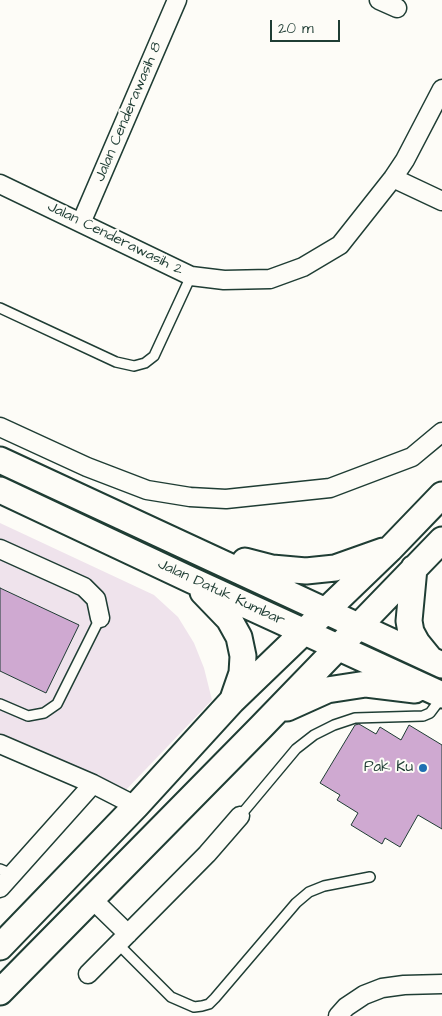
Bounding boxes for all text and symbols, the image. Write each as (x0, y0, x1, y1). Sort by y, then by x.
scale bar (272, 10, 342, 42)
text: 20 m (278, 18, 314, 39)
street label: Jalan Cenderawasih 8 (91, 40, 167, 184)
street label: Jalan Cenderawasih 2 (44, 198, 186, 280)
street label: Jalan Datuk Kumbar (155, 556, 287, 630)
place label: Pak Ku (364, 759, 413, 777)
marker: Pak Ku (417, 762, 429, 774)

